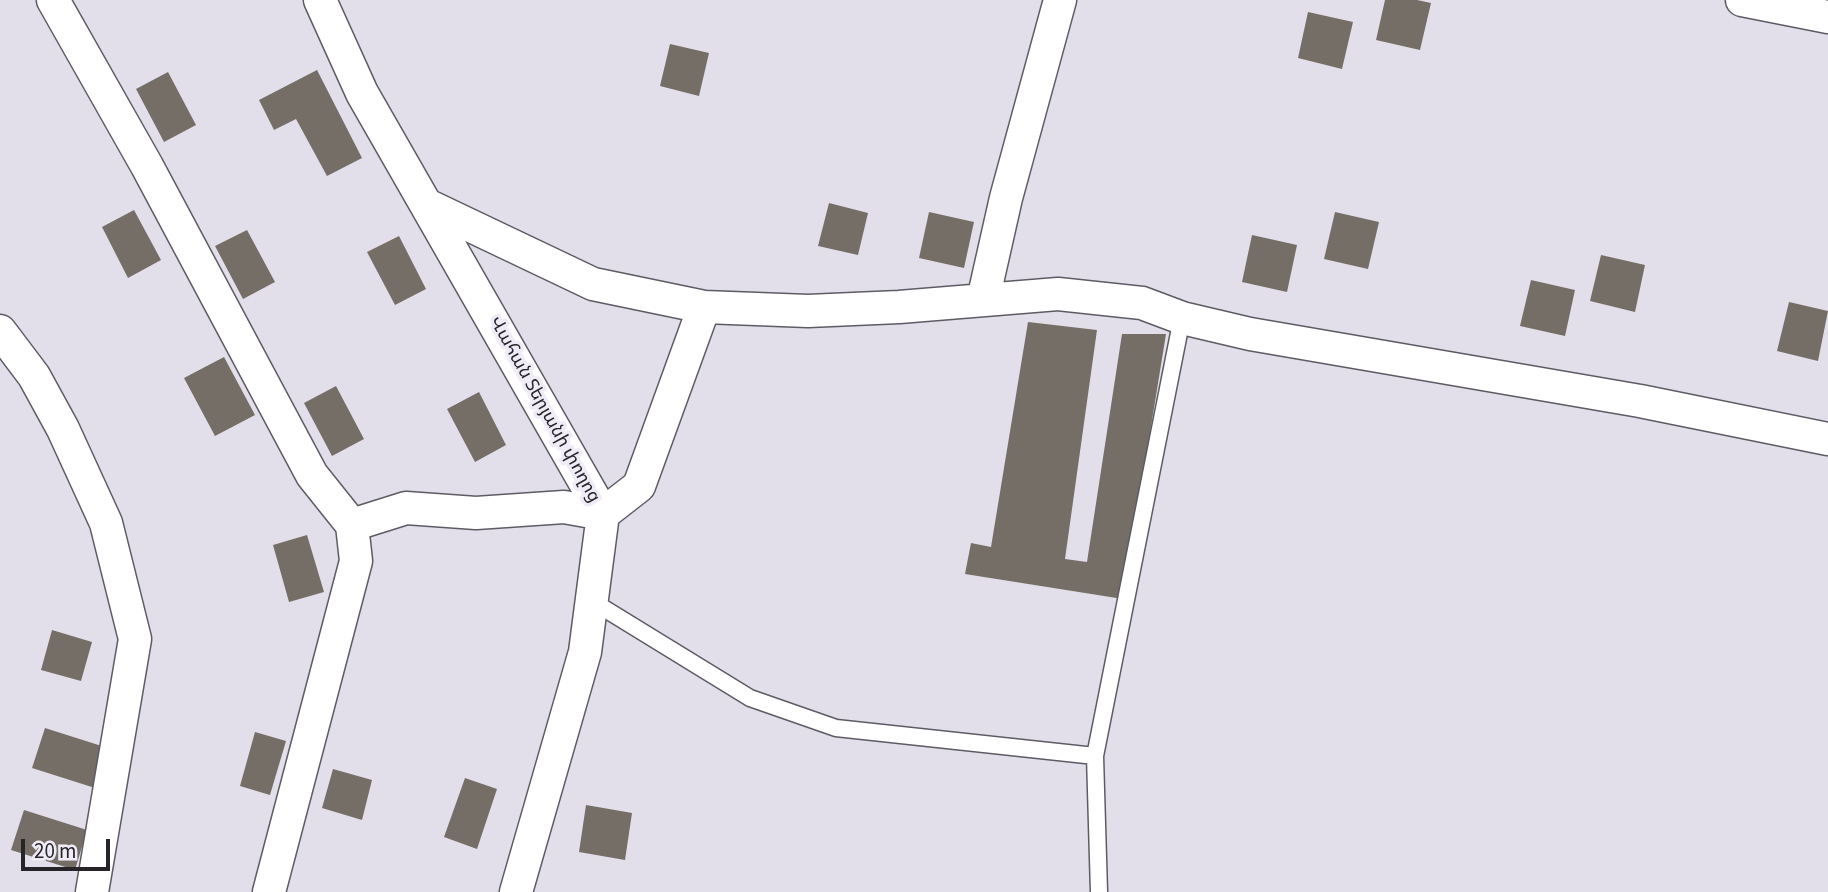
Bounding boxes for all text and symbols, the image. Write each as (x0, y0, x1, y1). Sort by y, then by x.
street label: Վահան Տերյանի փողոց (484, 313, 604, 507)
scale bar (24, 826, 114, 870)
text: 20 m (34, 836, 76, 866)

